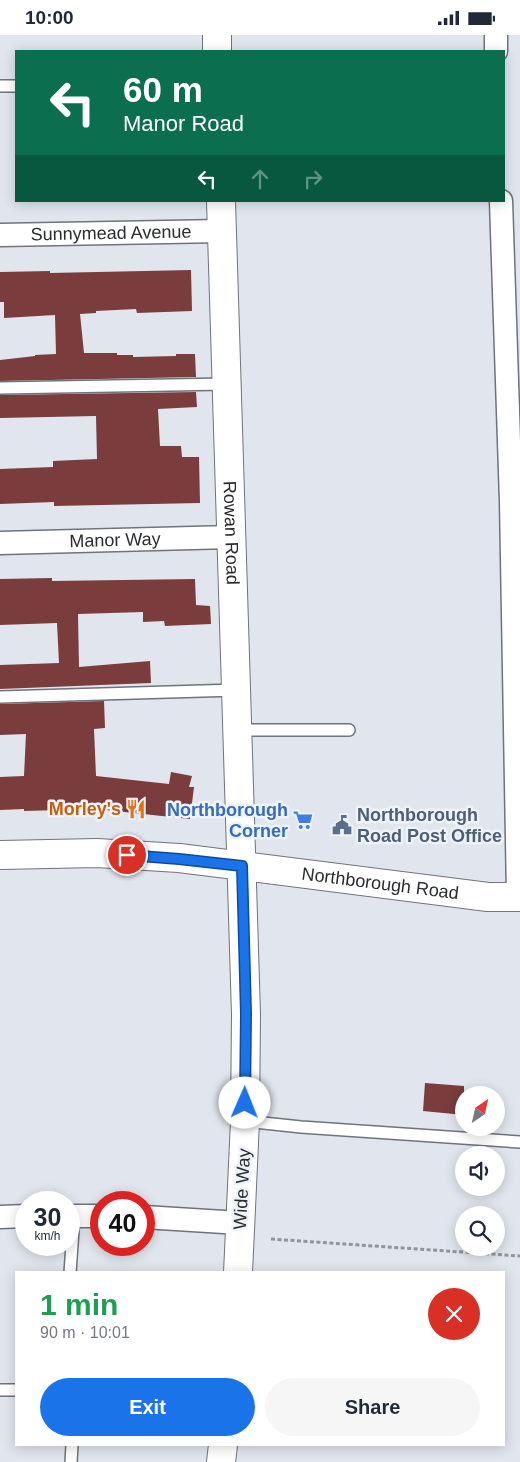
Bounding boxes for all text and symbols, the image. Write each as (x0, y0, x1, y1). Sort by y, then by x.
text: 10:00 (25, 7, 74, 28)
icon: left (40, 70, 105, 135)
text: 60 m (123, 70, 203, 109)
text: Manor Road (123, 111, 244, 136)
icon: left (193, 165, 221, 193)
icon: ahead (246, 165, 274, 193)
icon: right (299, 165, 327, 193)
street label: Sunnymead Avenue (30, 222, 192, 244)
street label: Rowan Road (220, 481, 243, 585)
street label: Manor Way (69, 529, 161, 551)
restaurant icon: Morley's (125, 798, 147, 820)
place label: Morley's (49, 799, 121, 819)
place label: Northborough Corner (167, 800, 288, 841)
place label: Northborough Road Post Office (357, 805, 502, 846)
supermarket icon: Northborough Corner (292, 809, 314, 831)
public building icon: Northborough Road Post Office (331, 814, 353, 836)
pin (106, 834, 148, 876)
icon: arrive (113, 841, 141, 869)
street label: Northborough Road (300, 864, 460, 903)
position arrow (218, 1076, 270, 1128)
north arrow (455, 1086, 505, 1136)
map controls (455, 1086, 505, 1256)
button: sound (455, 1146, 505, 1196)
street label: Wide Way (230, 1148, 254, 1230)
speed limit sign: 40 (90, 1191, 155, 1256)
text: 30 (34, 1203, 61, 1231)
button: search (455, 1206, 505, 1256)
text: km/h (34, 1229, 61, 1243)
text: 1 min (40, 1288, 118, 1321)
button: close (428, 1288, 480, 1340)
text: 90 m · 10:01 (40, 1324, 130, 1341)
button: Exit (40, 1378, 255, 1436)
button: Share (265, 1378, 480, 1436)

